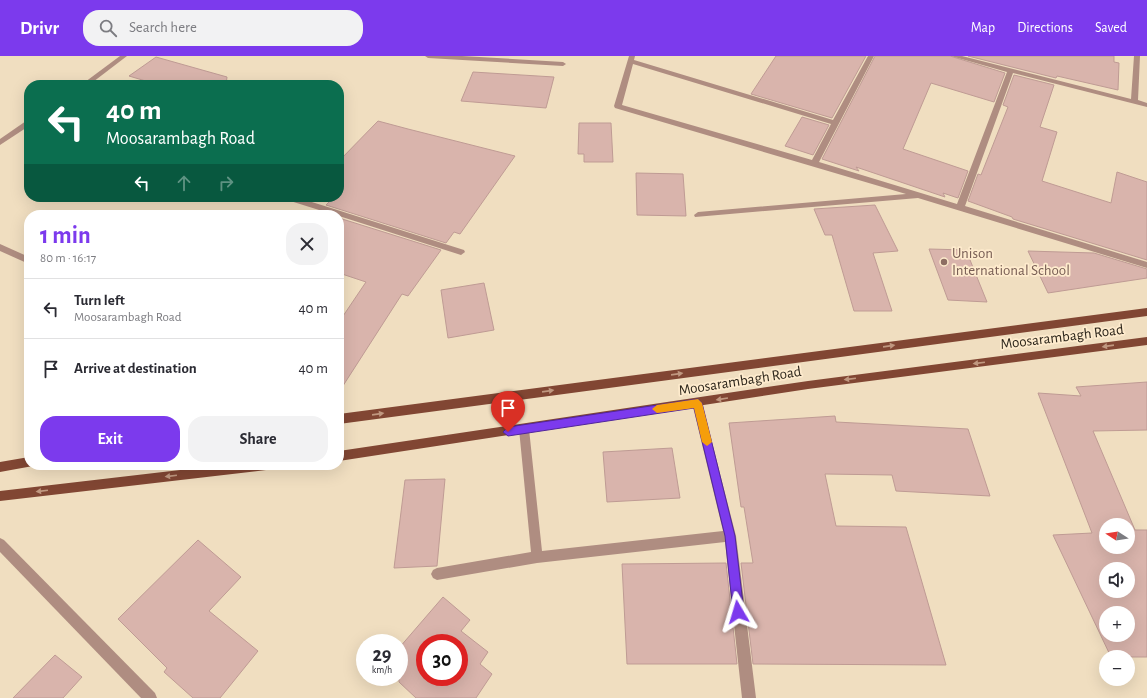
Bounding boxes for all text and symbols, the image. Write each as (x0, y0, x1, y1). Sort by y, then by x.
search box (83, 10, 363, 46)
icon: search (97, 17, 119, 39)
text: Drivr (20, 19, 59, 38)
text: Search here (129, 20, 197, 35)
text: Map (971, 21, 995, 35)
text: Directions (1017, 21, 1073, 35)
text: Saved (1095, 21, 1127, 35)
icon: left (40, 96, 92, 148)
text: 40 m (106, 97, 162, 125)
text: Moosarambagh Road (106, 130, 255, 148)
icon: left (131, 172, 153, 194)
icon: ahead (173, 172, 195, 194)
icon: right (215, 172, 237, 194)
button: close (286, 223, 328, 265)
text: 1 min (40, 224, 91, 248)
place label: Unison International School (952, 246, 1070, 278)
text: 80 m · 16:17 (40, 252, 96, 265)
marker: Unison International School (939, 257, 949, 267)
text: Turn left (74, 293, 125, 308)
icon: left (40, 298, 62, 320)
text: 40 m (298, 301, 328, 316)
text: Moosarambagh Road (74, 311, 182, 324)
street label: Moosarambagh Road (999, 322, 1125, 352)
one-way arrow (883, 343, 895, 349)
one-way arrow (1102, 343, 1114, 349)
icon: arrive (40, 358, 62, 380)
one-way arrow (973, 360, 985, 366)
text: Arrive at destination (74, 361, 197, 376)
text: 40 m (298, 361, 328, 376)
street label: Moosarambagh Road (678, 364, 803, 398)
one-way arrow (671, 371, 683, 377)
one-way arrow (844, 376, 857, 383)
one-way arrow (542, 388, 554, 395)
pin (491, 391, 525, 432)
one-way arrow (716, 396, 728, 402)
icon: arrive (497, 397, 519, 419)
one-way arrow (372, 411, 384, 417)
button: Exit (40, 416, 180, 462)
button: Share (188, 416, 328, 462)
one-way arrow (165, 473, 177, 479)
one-way arrow (36, 488, 48, 494)
north arrow (1099, 518, 1135, 554)
map controls (1099, 518, 1135, 686)
button: sound (1099, 562, 1135, 598)
position arrow (717, 591, 759, 633)
button: + (1099, 606, 1135, 642)
speed limit sign: 30 (416, 634, 468, 686)
text: 29 (372, 645, 392, 665)
button: − (1099, 650, 1135, 686)
text: km/h (372, 665, 392, 675)

